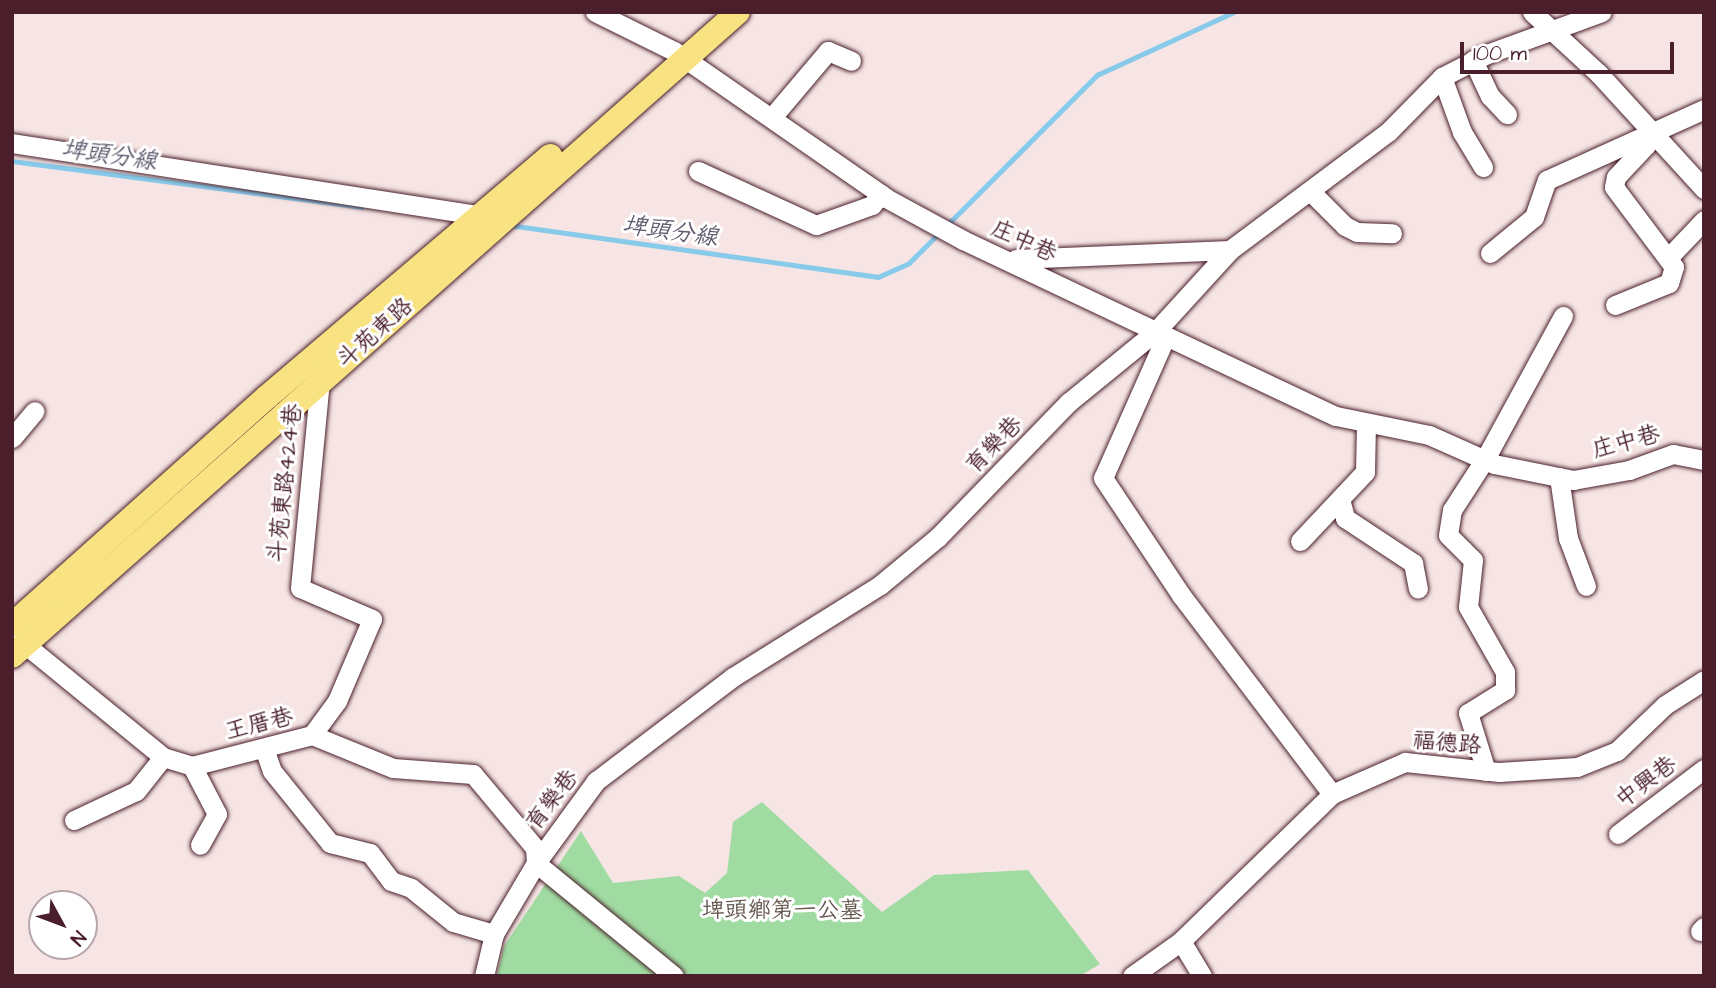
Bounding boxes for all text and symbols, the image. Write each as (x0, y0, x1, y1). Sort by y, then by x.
scale bar (1464, 28, 1678, 72)
text: 100 m (1473, 39, 1527, 68)
water label: 埤頭分線 (59, 135, 159, 177)
water label: 埤頭分線 (620, 211, 720, 253)
street label: 庄中巷 (987, 214, 1061, 268)
street label: 斗苑東路 (332, 292, 418, 374)
street label: 斗苑東路424巷 (263, 402, 307, 564)
street label: 育樂巷 (960, 411, 1028, 479)
street label: 庄中巷 (1589, 420, 1663, 464)
street label: 王厝巷 (222, 702, 296, 746)
street label: 福德路 (1411, 726, 1483, 760)
street label: 中興巷 (1610, 750, 1682, 814)
street label: 育樂巷 (520, 764, 584, 836)
north arrow (28, 890, 98, 960)
park label: 埤頭鄉第一公墓 (702, 896, 862, 924)
text: N (64, 924, 92, 951)

